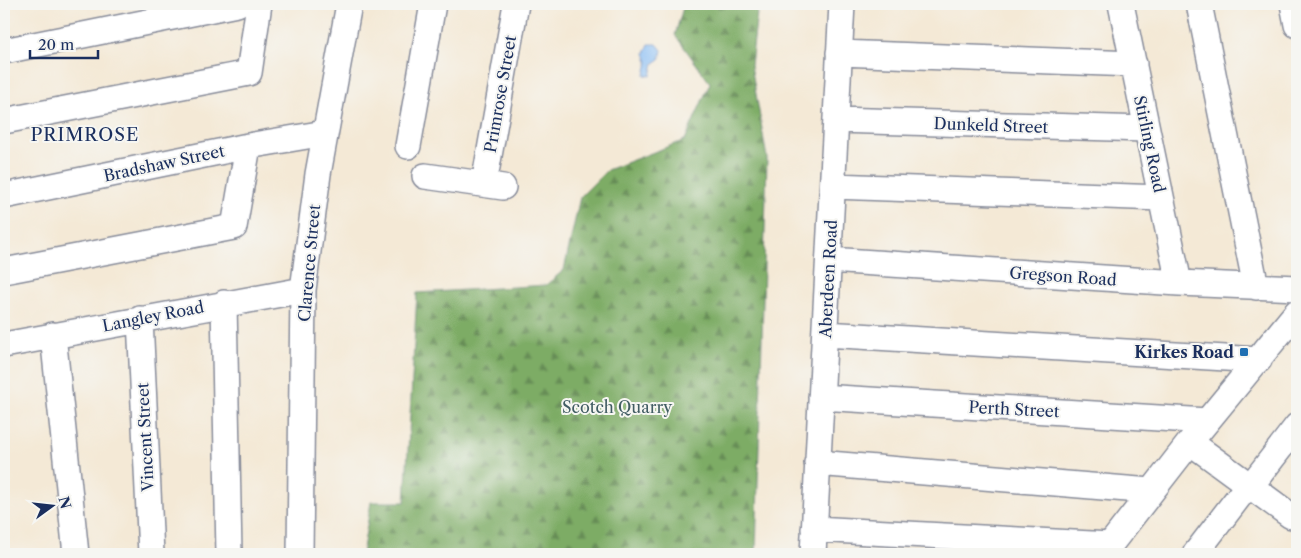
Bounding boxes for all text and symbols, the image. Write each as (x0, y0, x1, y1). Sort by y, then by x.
scale bar (30, 28, 98, 60)
street label: Primrose Street (480, 33, 520, 154)
text: 20 m (38, 35, 74, 54)
street label: Stirling Road (1130, 94, 1170, 195)
street label: Dunkeld Street (933, 113, 1049, 137)
district label: PRIMROSE (30, 124, 140, 146)
street label: Bradshaw Street (102, 140, 227, 186)
street label: Clarence Street (294, 203, 324, 323)
street label: Aberdeen Road (815, 219, 841, 340)
street label: Gregson Road (1009, 262, 1118, 290)
street label: Langley Road (101, 296, 206, 336)
place label: Kirkes Road (1134, 342, 1234, 362)
marker: Kirkes Road (1238, 346, 1250, 358)
street label: Vincent Street (132, 382, 158, 493)
park label: Scotch Quarry (562, 397, 673, 417)
street label: Perth Street (968, 397, 1060, 421)
north arrow (28, 480, 78, 530)
text: N (54, 494, 75, 511)

